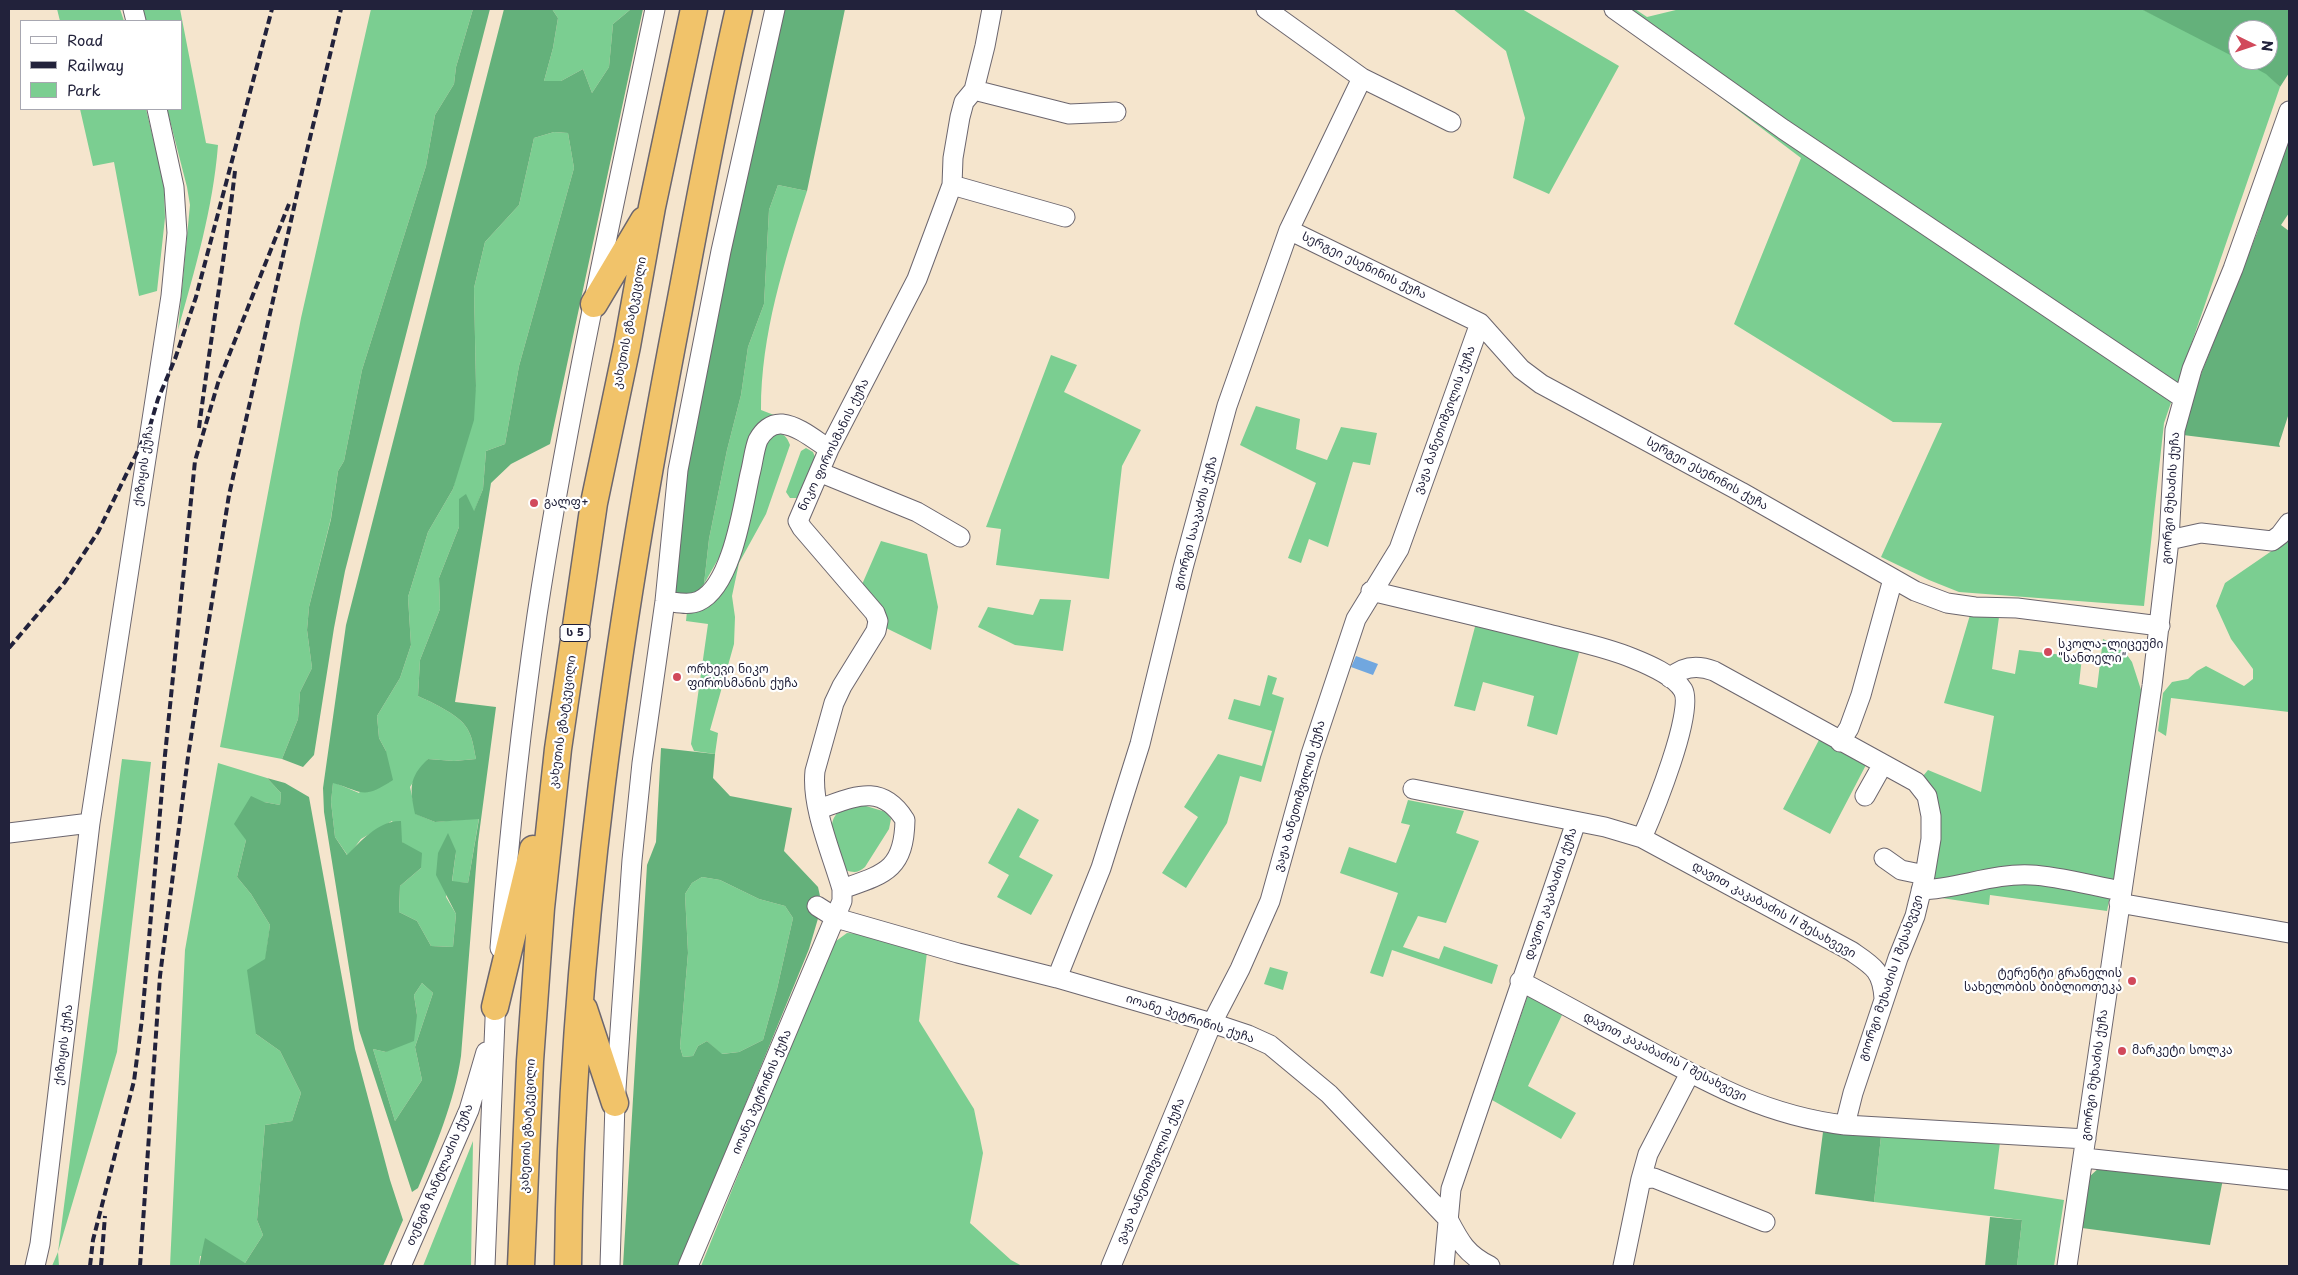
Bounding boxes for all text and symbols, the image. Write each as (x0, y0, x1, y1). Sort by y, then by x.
legend (20, 20, 182, 110)
north arrow (2228, 20, 2278, 70)
text: Road (67, 28, 103, 51)
text: N (2257, 40, 2278, 52)
text: Railway (67, 53, 124, 76)
text: Park (67, 78, 101, 101)
street label: სერგეი ესენინის ქუჩა (1299, 229, 1429, 303)
street label: კახეთის გზატკეცილი (610, 256, 650, 390)
street label: ვაჟა ბანეთიშვილის ქუჩა (1411, 344, 1479, 496)
street label: ნიკო ფიროსმანის ქუჩა (796, 376, 872, 514)
street label: ქიზიყის ქუჩა (131, 425, 157, 507)
street label: გიორგი მუხაძის ქუჩა (2159, 432, 2183, 564)
street label: სერგეი ესენინის ქუჩა (1644, 434, 1770, 514)
street label: გიორგი სააკაძის ქუჩა (1171, 455, 1221, 591)
place label: გალფ+ (544, 496, 589, 510)
marker: გალფ+ (528, 497, 540, 509)
road number: ს 5 (560, 624, 590, 641)
place label: სკოლა-ლიცეუმი "სანთელი" (2058, 638, 2163, 666)
marker: სკოლა-ლიცეუმი "სანთელი" (2042, 646, 2054, 658)
street label: კახეთის გზატკეცილი (547, 654, 579, 790)
place label: ორხევი ნიკო ფიროსმანის ქუჩა (687, 663, 798, 691)
marker: ორხევი ნიკო ფიროსმანის ქუჩა (671, 671, 683, 683)
street label: ვაჟა ბანეთიშვილის ქუჩა (1271, 719, 1329, 873)
street label: დავით კაკაბაძის ქუჩა (1522, 826, 1580, 962)
street label: დავით კაკაბაძის II შესახვევი (1690, 859, 1858, 961)
street label: გიორგი მუხაძის I შესახვევი (1856, 893, 1926, 1063)
place label: ტერენტი გრანელის სახელობის ბიბლიოთეკა (1964, 967, 2122, 995)
marker: ტერენტი გრანელის სახელობის ბიბლიოთეკა (2126, 975, 2138, 987)
street label: იოანე პეტრიწის ქუჩა (1124, 991, 1256, 1047)
street label: ქიზიყის ქუჩა (52, 1004, 76, 1086)
street label: დავით კაკაბაძის I შესახვევი (1581, 1009, 1749, 1105)
street label: გიორგი მუხაძის ქუჩა (2079, 1009, 2111, 1141)
street label: იოანე პეტრიწის ქუჩა (729, 1028, 795, 1156)
place label: მარკეტი სოლკა (2132, 1044, 2233, 1058)
marker: მარკეტი სოლკა (2116, 1045, 2128, 1057)
street label: კახეთის გზატკეცილი (517, 1058, 539, 1194)
street label: ვაჟა ბანეთიშვილის ქუჩა (1114, 1096, 1188, 1246)
street label: თენგიზ ჩანტლაძის ქუჩა (404, 1102, 476, 1248)

